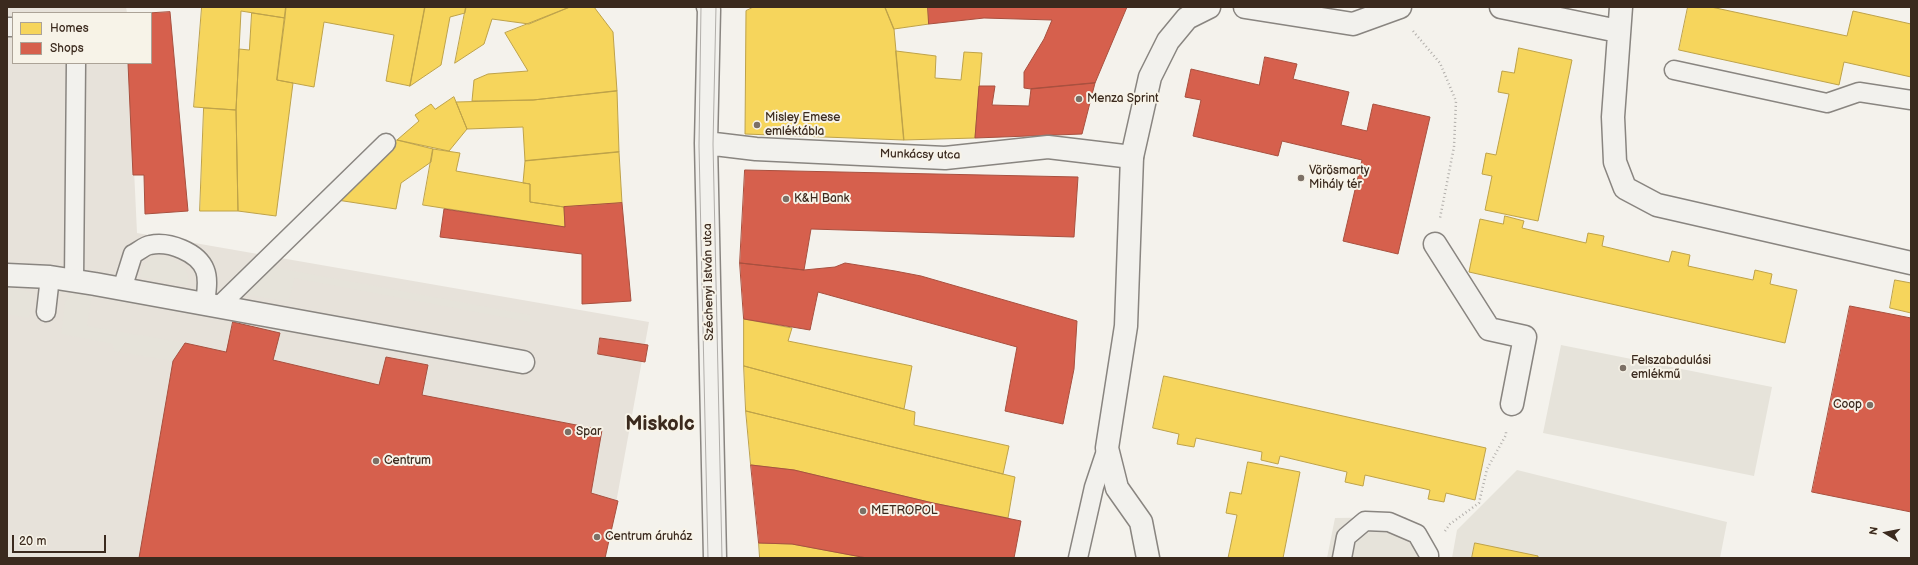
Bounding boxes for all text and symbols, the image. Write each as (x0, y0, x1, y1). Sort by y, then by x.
legend (12, 12, 152, 64)
text: Homes (50, 21, 89, 36)
text: Shops (50, 41, 84, 56)
place label: Menza Sprint (1087, 92, 1159, 106)
marker: Menza Sprint (1074, 94, 1084, 104)
place label: Misley Emese emléktábla (765, 111, 840, 139)
marker: Misley Emese emléktábla (752, 120, 762, 130)
street label: Munkácsy utca (880, 147, 960, 163)
place label: Vörösmarty Mihály tér (1309, 164, 1369, 192)
marker: Vörösmarty Mihály tér (1296, 173, 1306, 183)
place label: K&H Bank (794, 192, 849, 206)
marker: K&H Bank (781, 194, 791, 204)
street label: Széchenyi István utca (701, 223, 717, 341)
place label: Felszabadulási emlékmű (1631, 354, 1711, 382)
marker: Felszabadulási emlékmű (1618, 363, 1628, 373)
place label: Coop (1833, 398, 1862, 412)
marker: Coop (1865, 400, 1875, 410)
district label: Miskolc (625, 413, 695, 437)
place label: Spar (576, 425, 601, 439)
marker: Spar (563, 427, 573, 437)
place label: Centrum (384, 454, 431, 468)
marker: Centrum (371, 456, 381, 466)
place label: METROPOL (871, 504, 938, 518)
marker: METROPOL (858, 506, 868, 516)
north arrow (1866, 513, 1906, 553)
text: N (1867, 526, 1881, 536)
scale bar (14, 527, 108, 553)
place label: Centrum áruház (605, 530, 692, 544)
marker: Centrum áruház (592, 532, 602, 542)
text: 20 m (19, 534, 46, 549)

